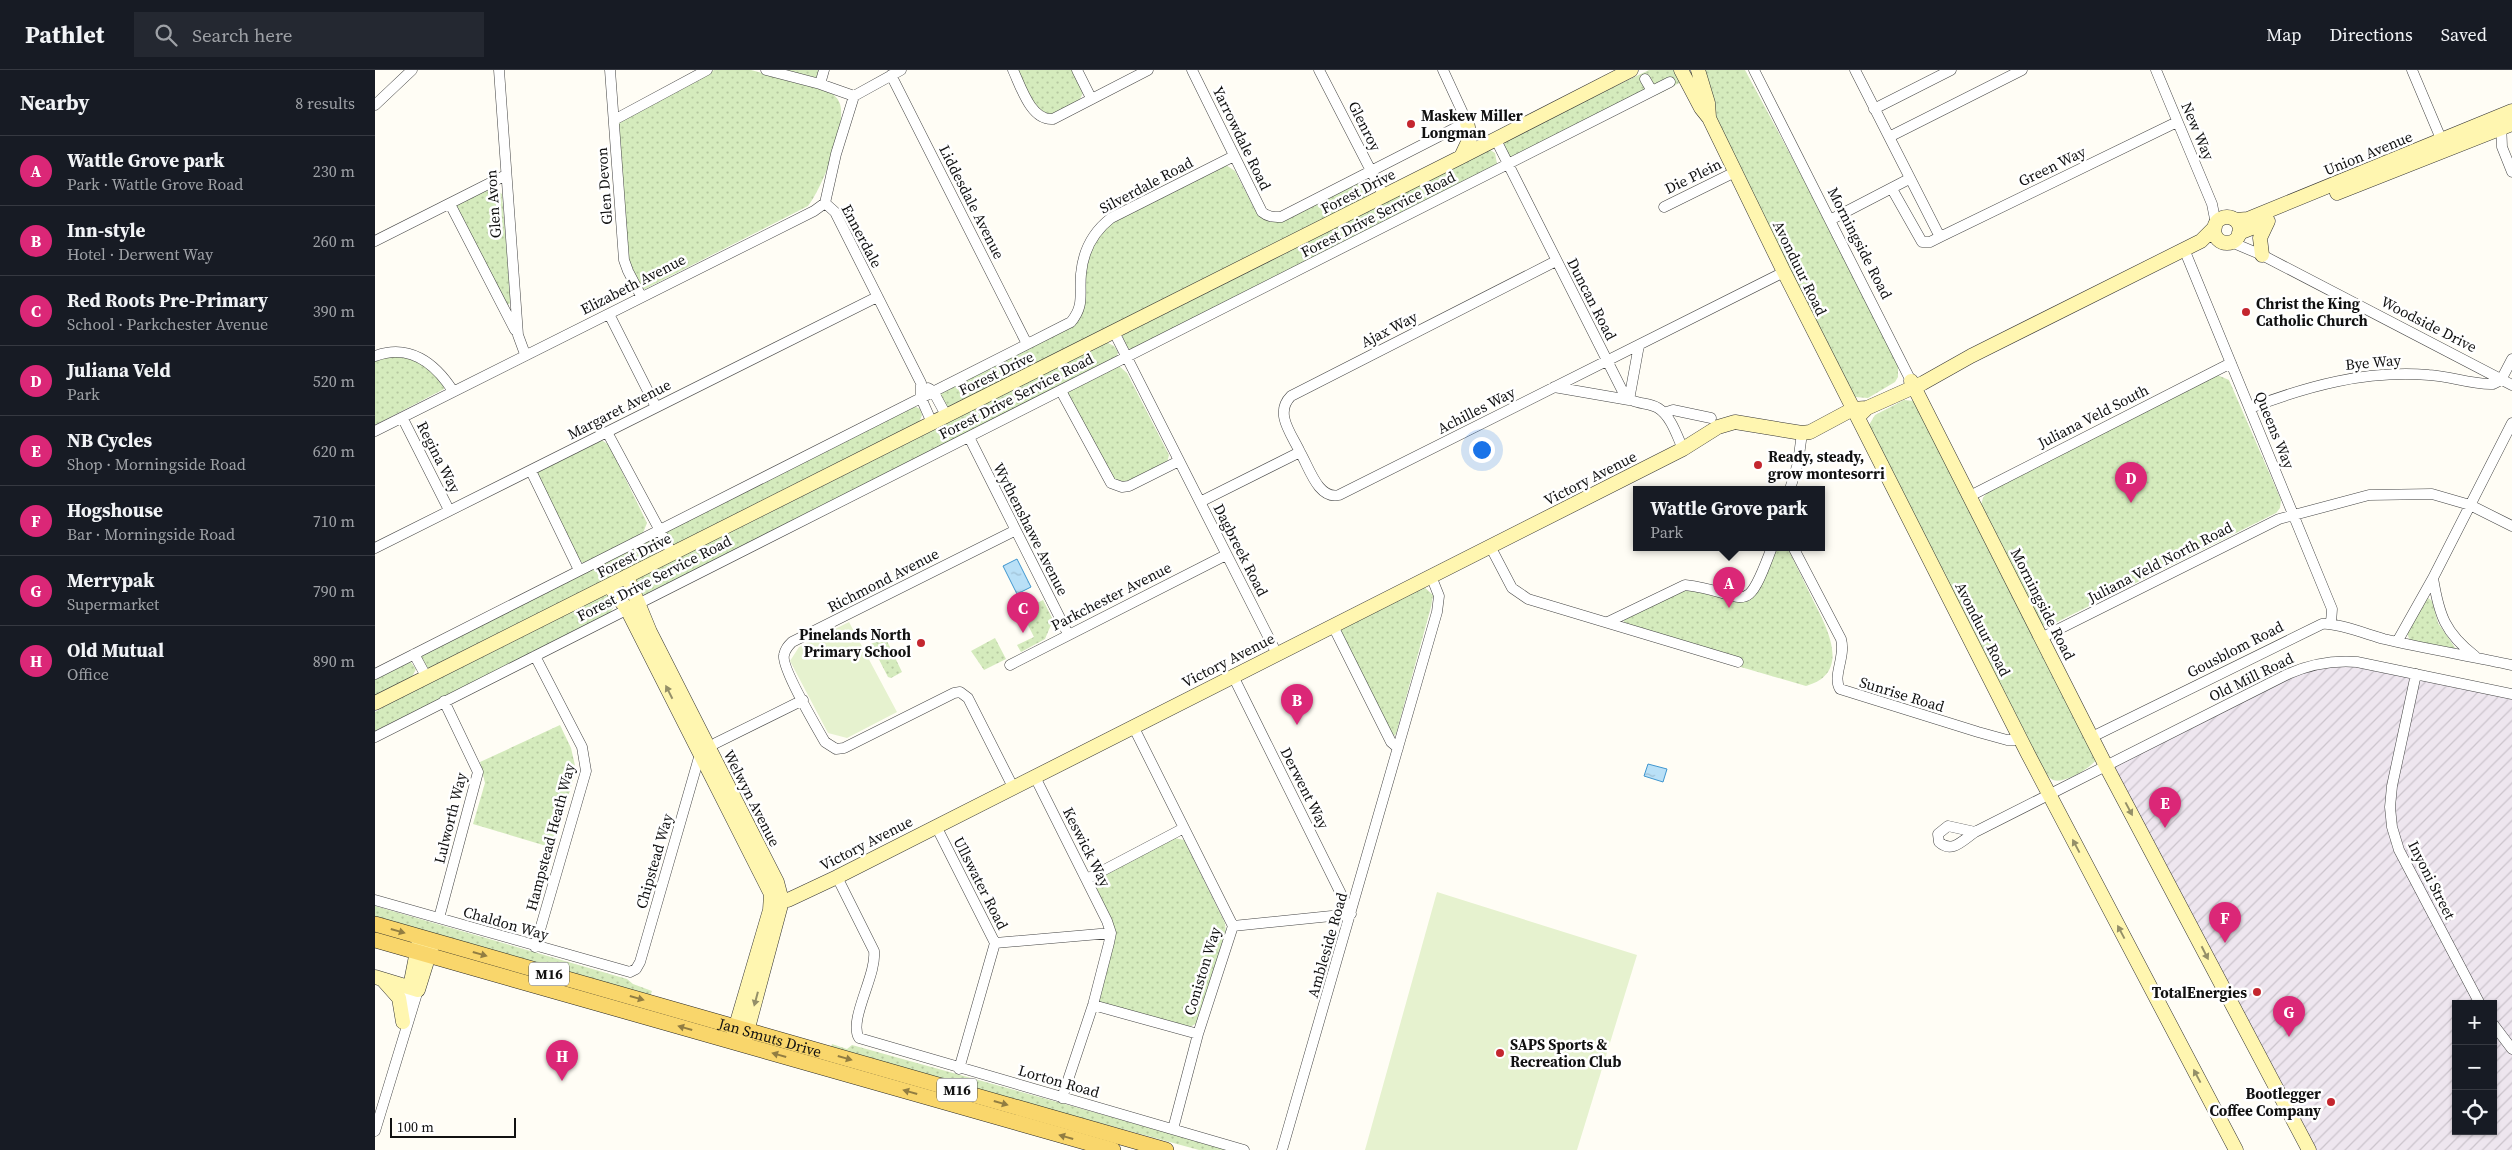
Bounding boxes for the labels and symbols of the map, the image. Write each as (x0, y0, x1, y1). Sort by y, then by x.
street label: Yarrowdale Road (1208, 82, 1277, 194)
street label: Glenroy (1344, 97, 1387, 155)
street label: New Way (2176, 99, 2220, 164)
place label: Maskew Miller Longman (1421, 105, 1523, 143)
marker: Maskew Miller Longman (1405, 118, 1417, 130)
street label: Union Avenue (2320, 126, 2416, 180)
street label: Liddesdale Avenue (934, 141, 1010, 263)
street label: Green Way (2015, 141, 2089, 191)
street label: Glen Devon (591, 147, 617, 225)
street label: Silverdale Road (1096, 151, 1197, 218)
street label: Die Plein (1661, 153, 1725, 199)
street label: Forest Drive (1317, 163, 1399, 219)
street label: Forest Drive Service Road (1297, 166, 1459, 262)
street label: Glen Avon (480, 169, 506, 239)
street label: Morningside Road (1823, 183, 1897, 303)
street label: Ennerdale (836, 201, 888, 272)
street label: Avonduur Road (1768, 217, 1832, 319)
street label: Elizabeth Avenue (577, 248, 689, 320)
street label: Duncan Road (1562, 254, 1622, 344)
street label: Woodside Drive (2377, 291, 2481, 357)
place label: Christ the King Catholic Church (2256, 293, 2368, 331)
street label: Ajax Way (1357, 306, 1421, 352)
marker: Christ the King Catholic Church (2240, 306, 2252, 318)
street label: Forest Drive (955, 346, 1037, 400)
street label: Forest Drive Service Road (935, 348, 1097, 444)
street label: Bye Way (2344, 349, 2402, 375)
street label: Margaret Avenue (564, 374, 675, 444)
street label: Juliana Veld South (2033, 379, 2152, 453)
street label: Achilles Way (1433, 381, 1519, 439)
street label: Queens Way (2250, 388, 2300, 472)
street label: Regina Way (412, 418, 466, 497)
your location (1469, 437, 1495, 463)
street label: Victory Avenue (1540, 445, 1640, 510)
place label: Ready, steady, grow montesorri (1768, 446, 1885, 484)
street label: Wythenshawe Avenue (988, 459, 1074, 599)
marker: Ready, steady, grow montesorri (1752, 459, 1764, 471)
pin: D (2115, 462, 2147, 503)
street label: Dagbreek Road (1209, 500, 1274, 600)
street label: Juliana Veld North Road (2083, 516, 2237, 608)
street label: Forest Drive (593, 527, 675, 583)
street label: Forest Drive Service Road (573, 530, 735, 626)
street label: Richmond Avenue (824, 543, 943, 617)
street label: Morningside Road (2006, 544, 2080, 664)
street label: Parkchester Avenue (1047, 556, 1175, 635)
pin: A (1713, 567, 1745, 608)
street label: Avonduur Road (1950, 578, 2016, 680)
pin: C (1007, 592, 1039, 633)
street label: Gousblom Road (2183, 615, 2287, 682)
place label: Pinelands North Primary School (799, 624, 911, 662)
street label: Victory Avenue (1178, 627, 1278, 692)
marker: Pinelands North Primary School (915, 637, 927, 649)
street label: Old Mill Road (2205, 647, 2297, 706)
street label: Sunrise Road (1857, 671, 1948, 717)
pin: B (1281, 684, 1313, 725)
one-way arrow (665, 685, 673, 699)
street label: Derwent Way (1275, 744, 1335, 833)
street label: Welwyn Avenue (719, 746, 786, 850)
street label: Hampstead Heath Way (520, 761, 580, 913)
street label: Lulworth Way (429, 770, 472, 866)
pin: E (2149, 787, 2181, 828)
one-way arrow (2125, 802, 2133, 817)
street label: Keswick Way (1058, 804, 1116, 891)
street label: Victory Avenue (816, 810, 916, 875)
street label: Chipstead Way (630, 811, 678, 911)
street label: Ullswater Road (949, 833, 1014, 933)
street label: Inyoni Street (2403, 837, 2461, 923)
one-way arrow (2072, 839, 2080, 853)
street label: Ambleside Road (1302, 889, 1352, 1000)
street label: Chaldon Way (461, 901, 551, 945)
pin: F (2209, 902, 2241, 943)
street label: Coniston Way (1179, 924, 1226, 1018)
one-way arrow (2117, 925, 2125, 939)
one-way arrow (390, 927, 405, 935)
one-way arrow (2201, 946, 2209, 960)
one-way arrow (473, 951, 488, 959)
road number: M16 (529, 962, 569, 986)
place label: TotalEnergies (2152, 982, 2247, 1003)
marker: TotalEnergies (2251, 986, 2263, 998)
one-way arrow (751, 991, 759, 1006)
one-way arrow (629, 994, 644, 1002)
pin: G (2273, 996, 2305, 1037)
street label: Jan Smuts Drive (715, 1012, 825, 1062)
one-way arrow (677, 1024, 692, 1032)
place label: SAPS Sports & Recreation Club (1510, 1034, 1621, 1072)
pin: H (546, 1040, 578, 1081)
marker: SAPS Sports & Recreation Club (1494, 1047, 1506, 1059)
one-way arrow (771, 1050, 786, 1058)
one-way arrow (837, 1054, 853, 1062)
street label: Lorton Road (1016, 1059, 1102, 1103)
one-way arrow (2193, 1069, 2201, 1083)
road number: M16 (937, 1078, 977, 1102)
place label: Bootlegger Coffee Company (2209, 1083, 2321, 1121)
one-way arrow (902, 1087, 917, 1095)
marker: Bootlegger Coffee Company (2325, 1096, 2337, 1108)
one-way arrow (994, 1099, 1009, 1107)
scale bar (390, 1115, 516, 1138)
one-way arrow (1058, 1132, 1073, 1140)

